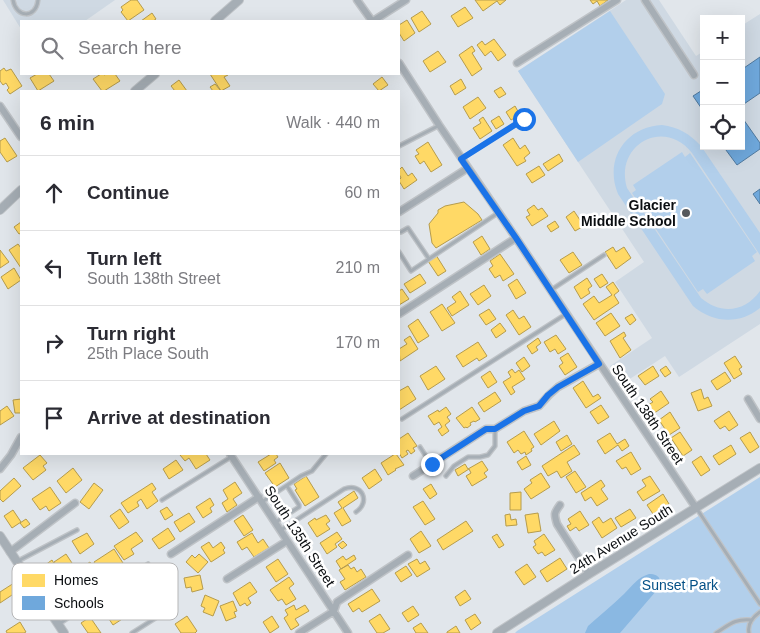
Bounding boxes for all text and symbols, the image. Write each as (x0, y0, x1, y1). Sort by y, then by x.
map controls (700, 15, 745, 150)
button: + (700, 15, 745, 60)
search box (20, 20, 400, 75)
icon: search (38, 34, 66, 62)
text: Search here (78, 37, 182, 58)
button: − (700, 60, 745, 105)
button: locate (700, 105, 745, 150)
route start (513, 108, 536, 131)
text: 6 min (40, 111, 95, 134)
text: Walk · 440 m (286, 114, 380, 131)
icon: ahead (40, 179, 68, 207)
text: Continue (87, 182, 169, 203)
text: 60 m (344, 184, 380, 201)
place label: Glacier Middle School (581, 197, 677, 229)
marker: Glacier Middle School (680, 207, 692, 219)
text: Turn left (87, 248, 162, 269)
icon: left (40, 254, 68, 282)
text: 210 m (336, 259, 380, 276)
text: South 138th Street (87, 270, 220, 287)
text: Turn right (87, 323, 175, 344)
icon: right (40, 329, 68, 357)
text: 170 m (336, 334, 380, 351)
text: 25th Place South (87, 345, 209, 362)
street label: South 138th Street (609, 361, 687, 467)
icon: arrive (40, 404, 68, 432)
text: Arrive at destination (87, 407, 271, 428)
route end (421, 453, 444, 476)
street label: South 135th Street (261, 483, 339, 589)
street label: 24th Avenue South (567, 501, 675, 577)
legend (12, 563, 178, 620)
text: Homes (54, 572, 98, 588)
park label: Sunset Park (642, 577, 719, 593)
text: Schools (54, 595, 104, 611)

